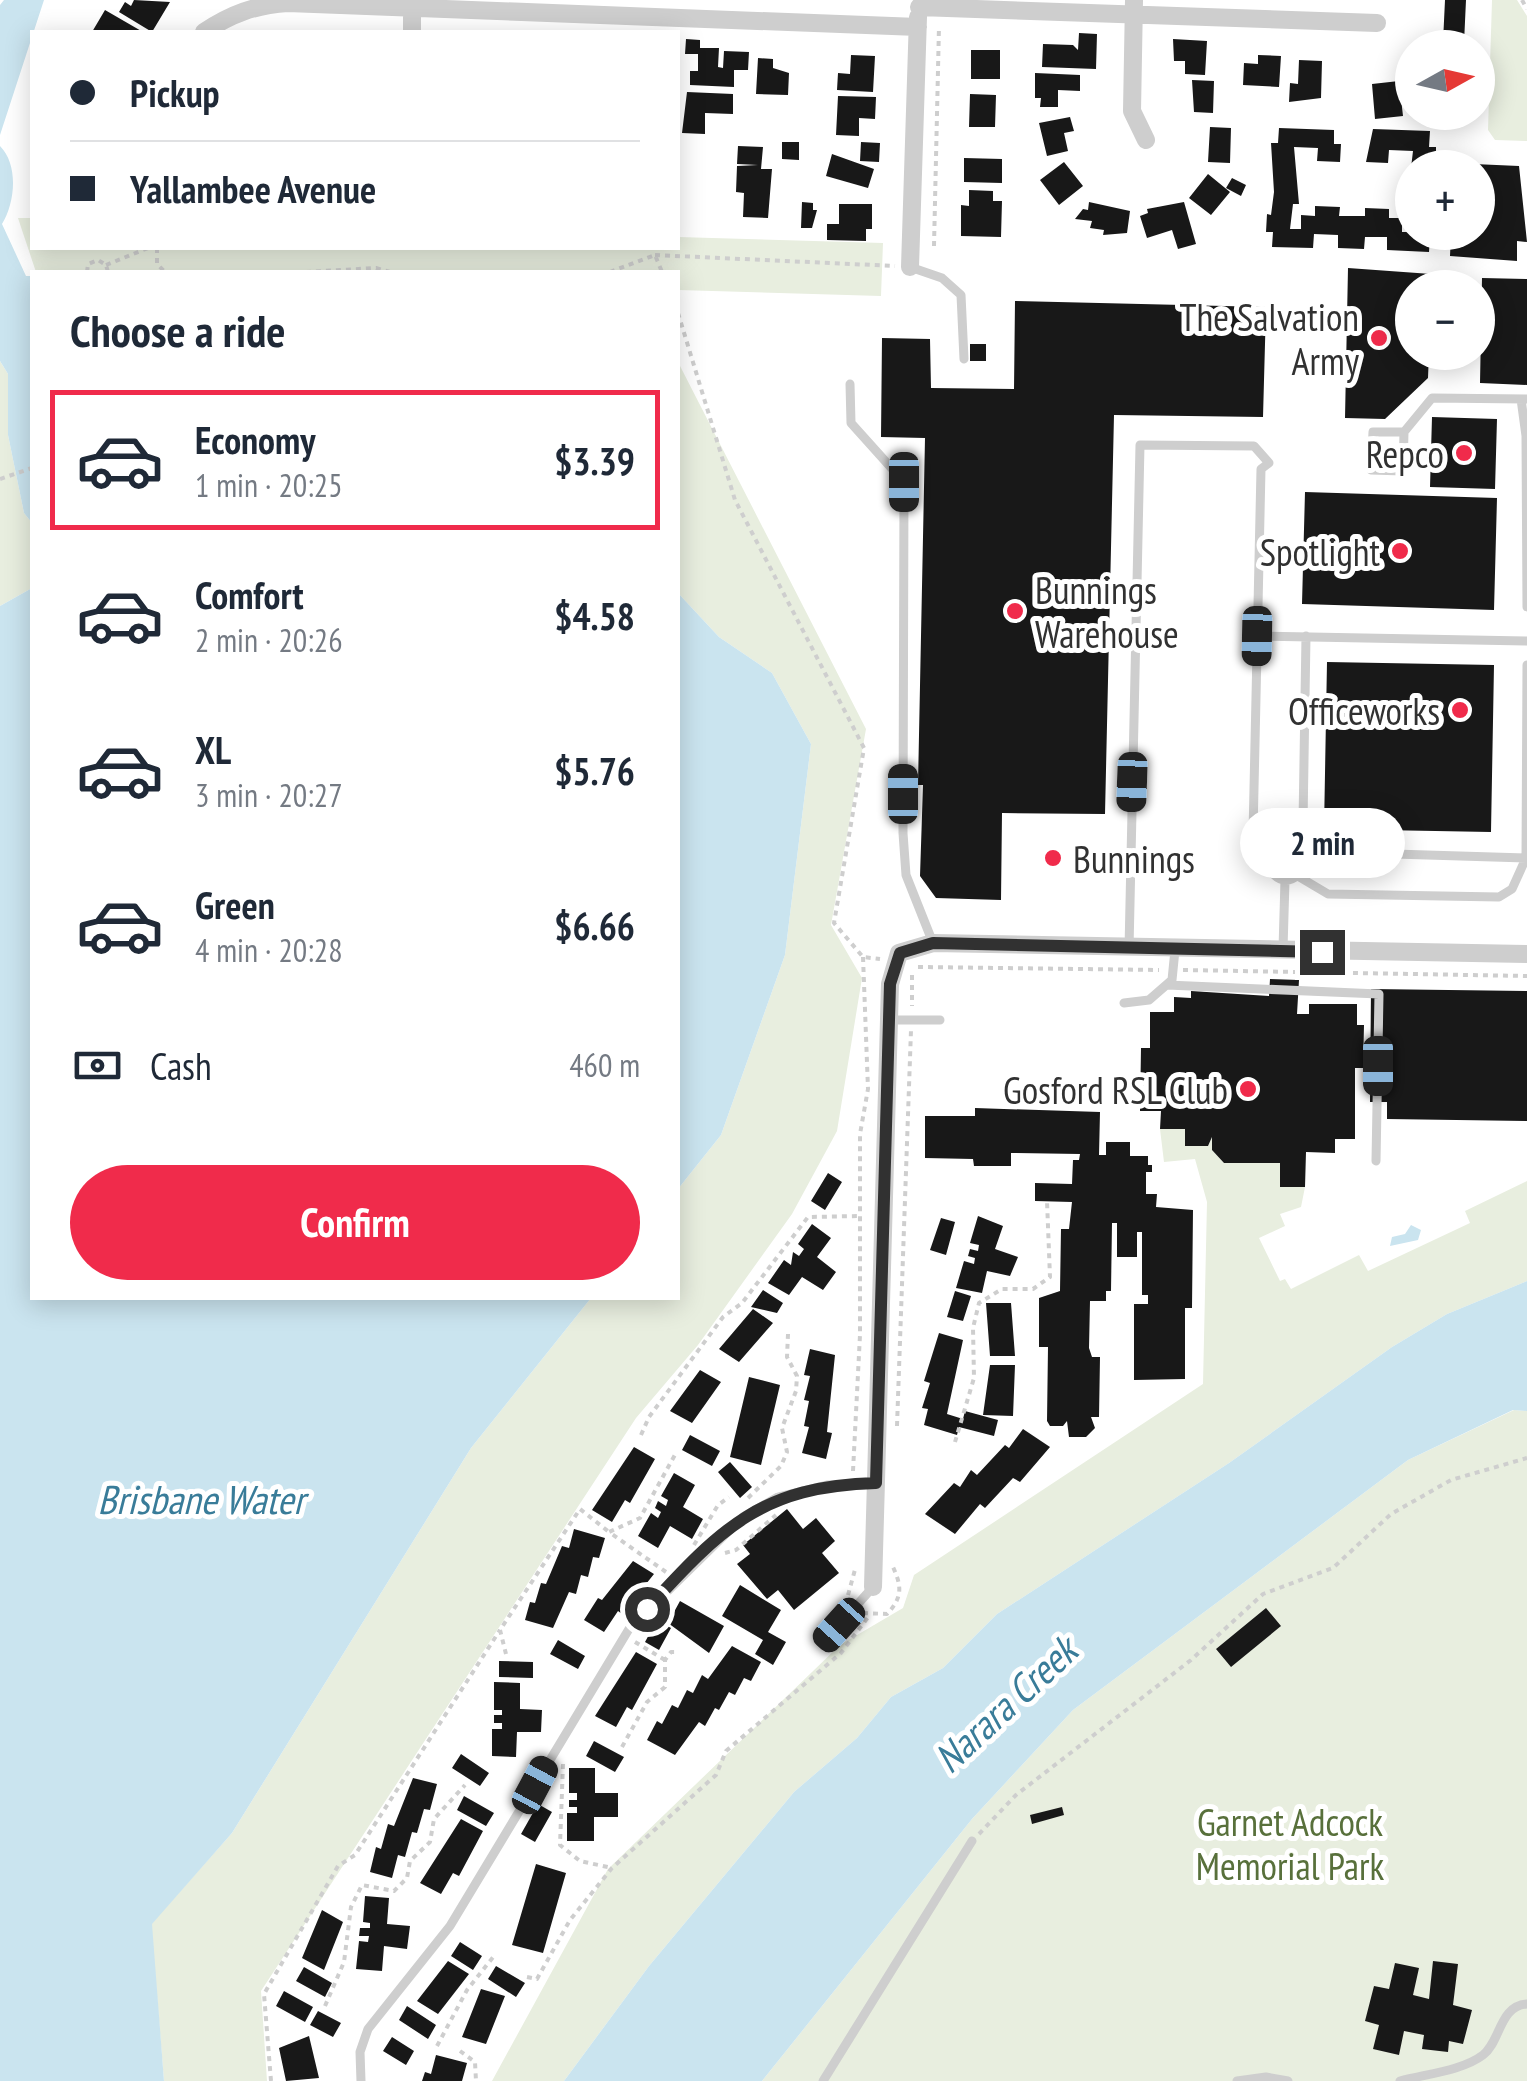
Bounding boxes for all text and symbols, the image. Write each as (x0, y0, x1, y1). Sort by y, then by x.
north arrow (1395, 30, 1495, 130)
map controls (1395, 30, 1495, 370)
text: Pickup (130, 68, 220, 117)
button: + (1395, 150, 1495, 250)
text: Yallambee Avenue (130, 164, 376, 213)
button: − (1395, 270, 1495, 370)
place label: The Salvation Army (1179, 292, 1360, 385)
text: Choose a ride (70, 301, 285, 359)
marker: The Salvation Army (1368, 327, 1390, 349)
icon: car (75, 415, 165, 505)
text: Economy (195, 415, 315, 464)
place label: Repco (1366, 429, 1444, 478)
text: $3.39 (554, 436, 635, 485)
marker: Repco (1453, 442, 1475, 464)
car (889, 452, 919, 512)
text: 1 min · 20:25 (195, 464, 343, 506)
place label: Spotlight (1260, 527, 1381, 576)
marker: Spotlight (1389, 540, 1411, 562)
place label: Bunnings Warehouse (1035, 565, 1179, 658)
icon: car (75, 570, 165, 660)
text: Comfort (195, 570, 304, 619)
text: $4.58 (554, 591, 635, 640)
marker: Bunnings Warehouse (1004, 600, 1026, 622)
car (1241, 606, 1273, 666)
text: 2 min · 20:26 (195, 619, 343, 661)
place label: Officeworks (1288, 686, 1440, 735)
marker: Officeworks (1449, 699, 1471, 721)
icon: car (75, 725, 165, 815)
text: XL (195, 725, 231, 774)
text: $5.76 (554, 746, 635, 795)
car (1116, 751, 1148, 813)
car (888, 764, 918, 824)
text: 3 min · 20:27 (195, 774, 343, 816)
callout: 2 min (1240, 807, 1404, 877)
text: 2 min (1290, 822, 1355, 864)
place label: Bunnings (1073, 834, 1195, 883)
marker: Bunnings (1042, 847, 1064, 869)
icon: car (75, 880, 165, 970)
text: Green (195, 880, 275, 929)
text: $6.66 (554, 901, 635, 950)
text: 4 min · 20:28 (195, 929, 343, 971)
route end (1300, 930, 1345, 975)
car (1363, 1036, 1393, 1096)
icon: cash (70, 1038, 125, 1093)
text: Cash (150, 1041, 212, 1090)
text: 460 m (569, 1044, 640, 1086)
place label: Gosford RSL Club (1003, 1065, 1228, 1114)
marker: Gosford RSL Club (1237, 1078, 1259, 1100)
button: Confirm (70, 1165, 640, 1280)
water label: Brisbane Water (98, 1473, 310, 1525)
route start (625, 1587, 670, 1632)
car (808, 1593, 870, 1657)
water label: Narara Creek (923, 1622, 1091, 1783)
car (508, 1751, 562, 1819)
park label: Garnet Adcock Memorial Park (1196, 1797, 1384, 1890)

